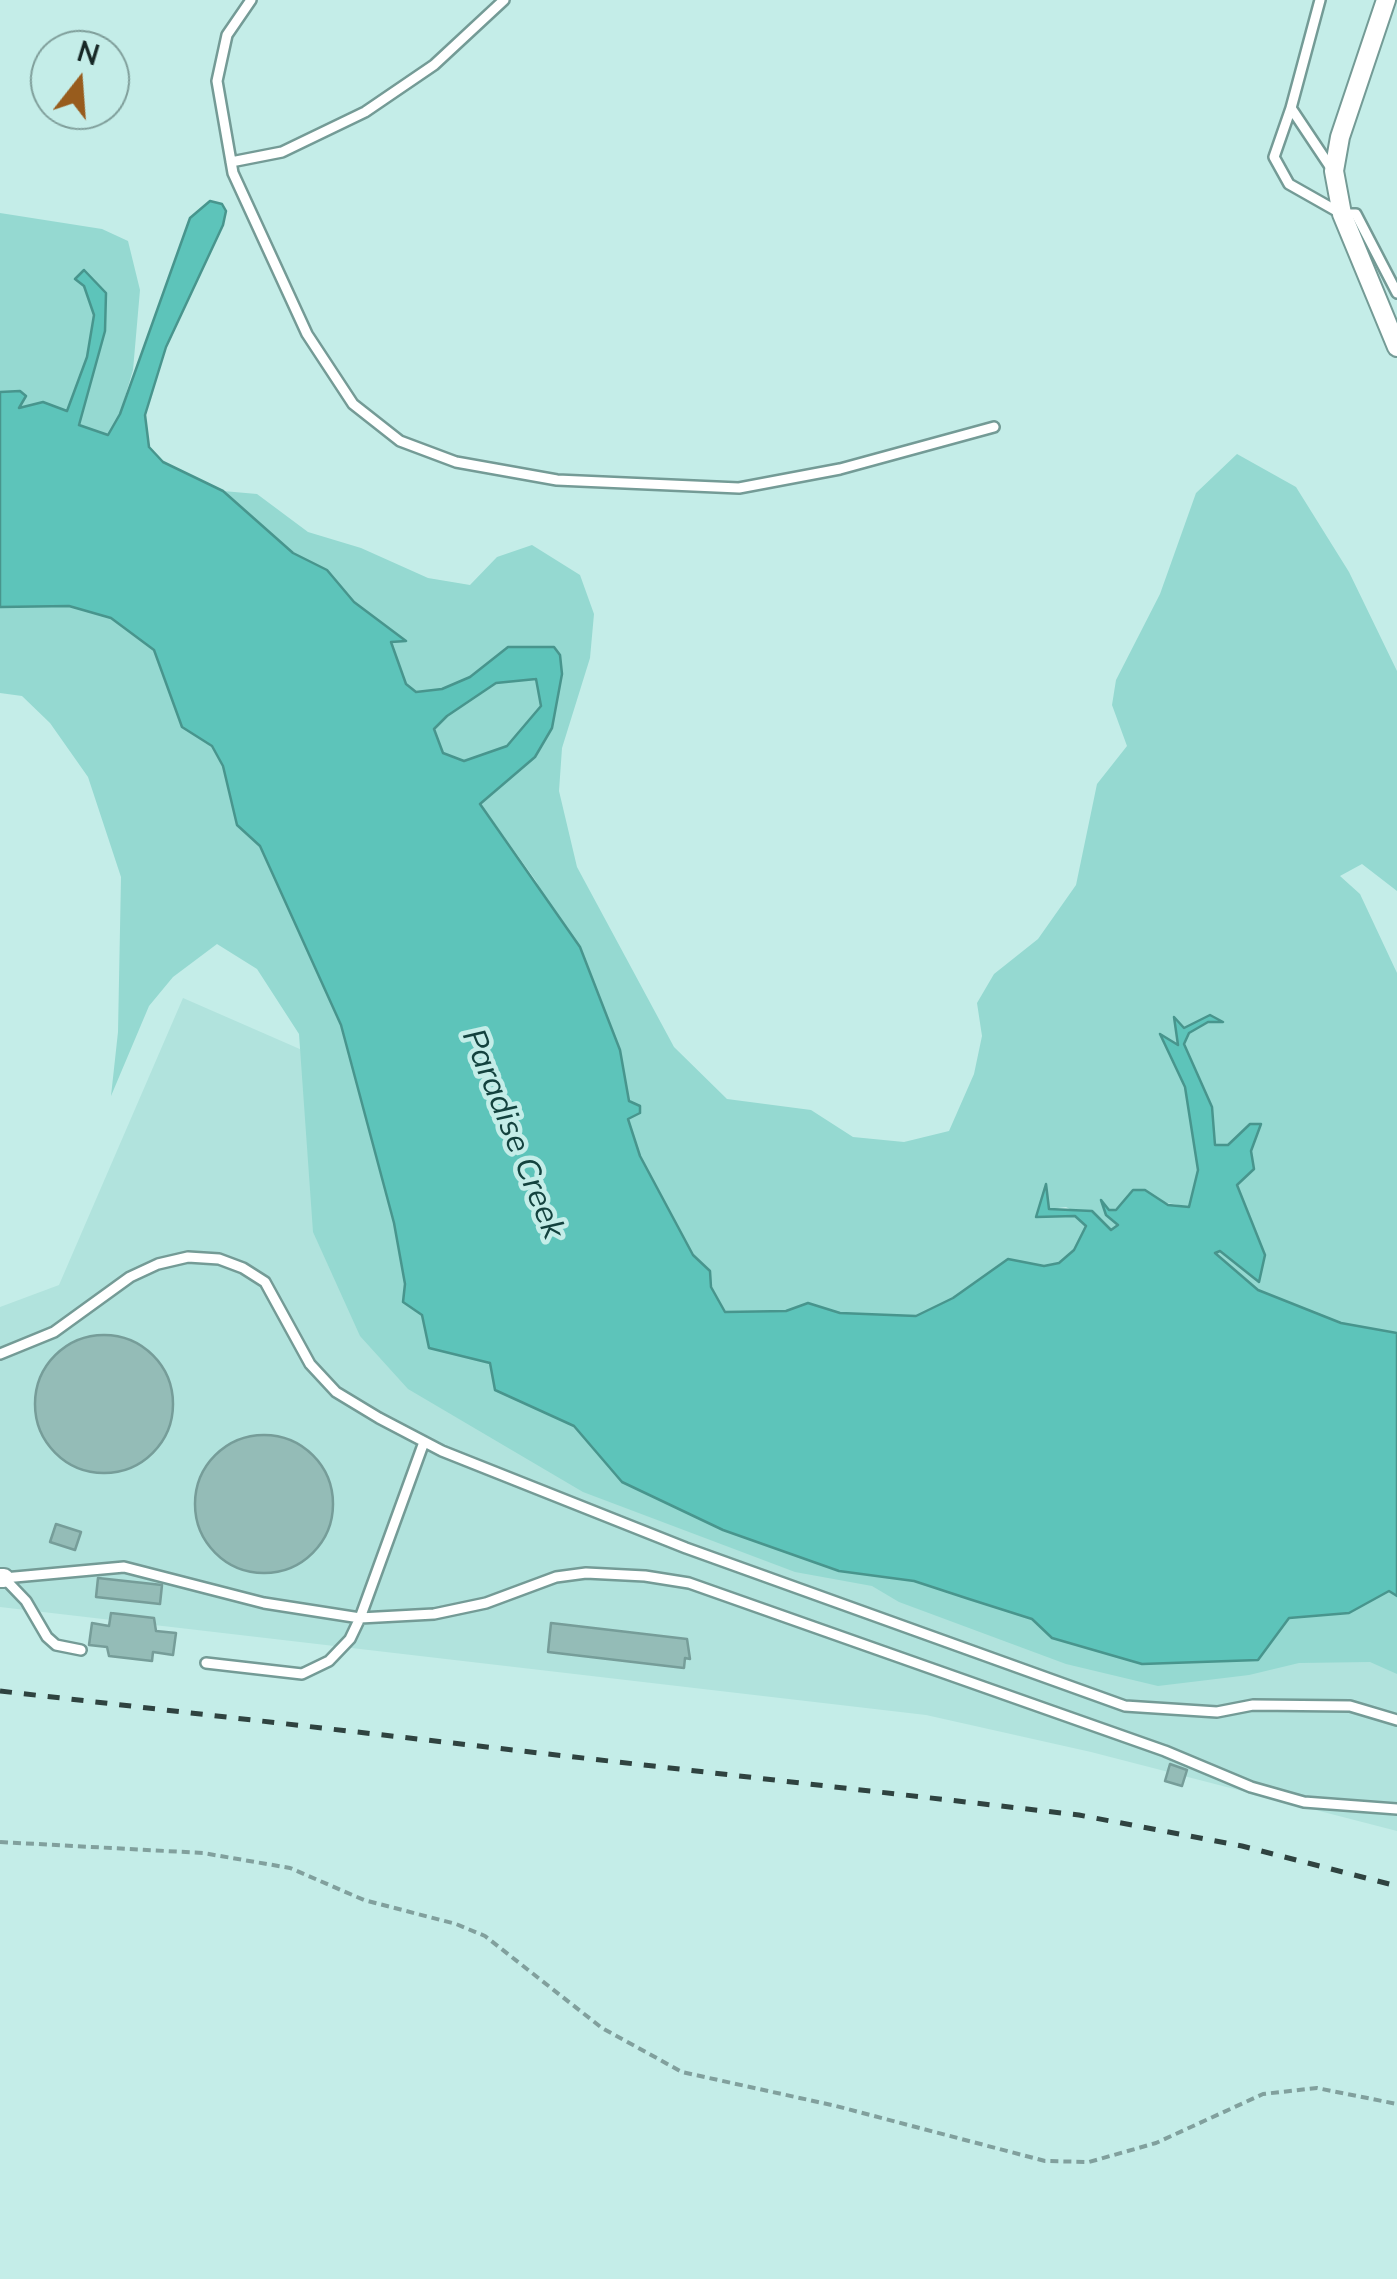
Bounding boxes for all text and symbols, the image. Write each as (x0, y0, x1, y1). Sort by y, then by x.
north arrow (30, 30, 130, 130)
text: N (73, 33, 104, 73)
water label: Paradise Creek (453, 1023, 573, 1245)

